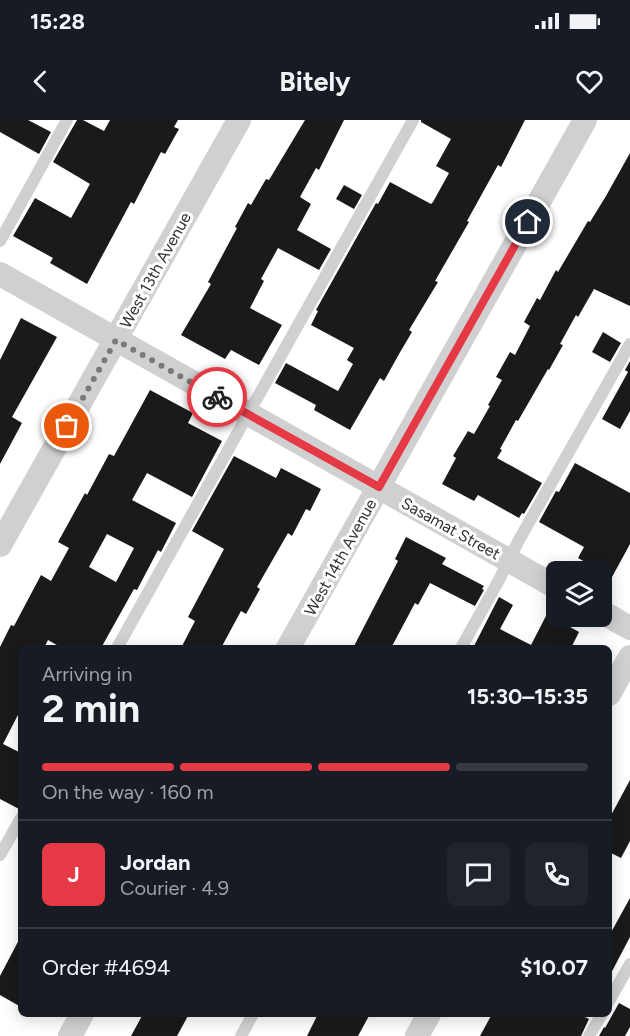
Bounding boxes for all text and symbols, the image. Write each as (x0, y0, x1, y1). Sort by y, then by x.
text: 15:28 (30, 8, 85, 35)
icon: back (24, 65, 57, 98)
text: Bitely (279, 65, 351, 98)
icon: heart (573, 65, 606, 98)
pin (502, 196, 553, 247)
icon: home (511, 205, 544, 238)
street label: West 13th Avenue (116, 209, 195, 331)
courier (187, 367, 247, 427)
icon: bike (201, 381, 234, 414)
pin (41, 400, 92, 451)
icon: bag (50, 409, 83, 442)
street label: Sasamat Street (398, 493, 504, 563)
street label: West 14th Avenue (300, 495, 381, 619)
map controls (546, 561, 612, 627)
button: layers (546, 561, 612, 627)
text: Arriving in (42, 662, 132, 686)
text: 15:30–15:35 (467, 683, 588, 710)
text: 2 min (42, 685, 140, 732)
text: On the way · 160 m (42, 780, 214, 804)
button: chat (447, 843, 510, 906)
button: phone (525, 843, 588, 906)
text: Jordan (120, 849, 191, 876)
text: J (67, 861, 80, 888)
text: Courier · 4.9 (120, 876, 229, 900)
text: Order #4694 (42, 954, 170, 981)
text: $10.07 (520, 954, 588, 981)

